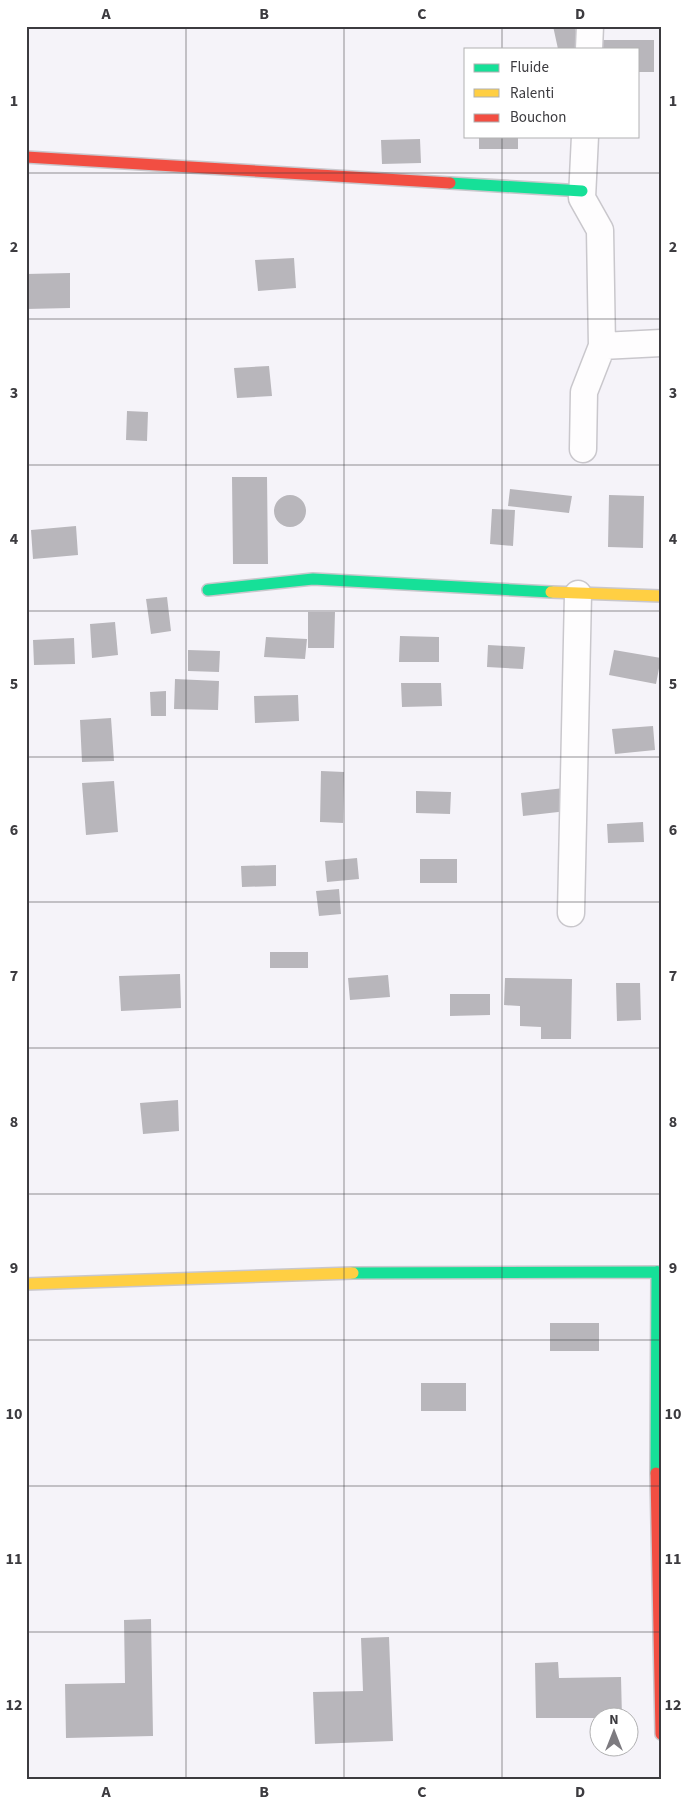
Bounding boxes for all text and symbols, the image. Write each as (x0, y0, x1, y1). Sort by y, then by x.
text: A (100, 3, 111, 25)
text: B (259, 3, 269, 25)
text: C (417, 3, 427, 25)
text: D (575, 3, 585, 25)
legend (464, 48, 640, 138)
text: Fluide (510, 57, 549, 78)
text: Ralenti (510, 83, 554, 104)
text: 1 (10, 90, 18, 112)
text: 1 (669, 90, 677, 112)
text: Bouchon (510, 107, 566, 128)
text: 2 (10, 236, 18, 258)
text: 2 (669, 236, 677, 258)
text: 3 (10, 382, 18, 404)
text: 3 (669, 382, 677, 404)
text: 4 (10, 528, 19, 550)
text: 4 (669, 528, 678, 550)
text: 5 (10, 673, 18, 695)
text: 5 (669, 673, 677, 695)
text: 6 (10, 819, 18, 841)
text: 6 (669, 819, 677, 841)
text: 7 (10, 965, 18, 987)
text: 7 (669, 965, 677, 987)
text: 8 (10, 1111, 18, 1133)
text: 8 (669, 1111, 677, 1133)
text: 9 (10, 1257, 18, 1279)
text: 9 (669, 1257, 677, 1279)
text: 10 (6, 1403, 22, 1425)
text: 10 (665, 1403, 681, 1425)
text: 11 (6, 1548, 22, 1570)
text: 11 (665, 1548, 681, 1570)
text: 12 (6, 1694, 22, 1716)
text: 12 (665, 1694, 681, 1716)
north arrow (590, 1708, 640, 1758)
text: N (609, 1710, 619, 1730)
text: A (100, 1781, 111, 1803)
text: B (259, 1781, 269, 1803)
text: C (417, 1781, 427, 1803)
text: D (575, 1781, 585, 1803)

